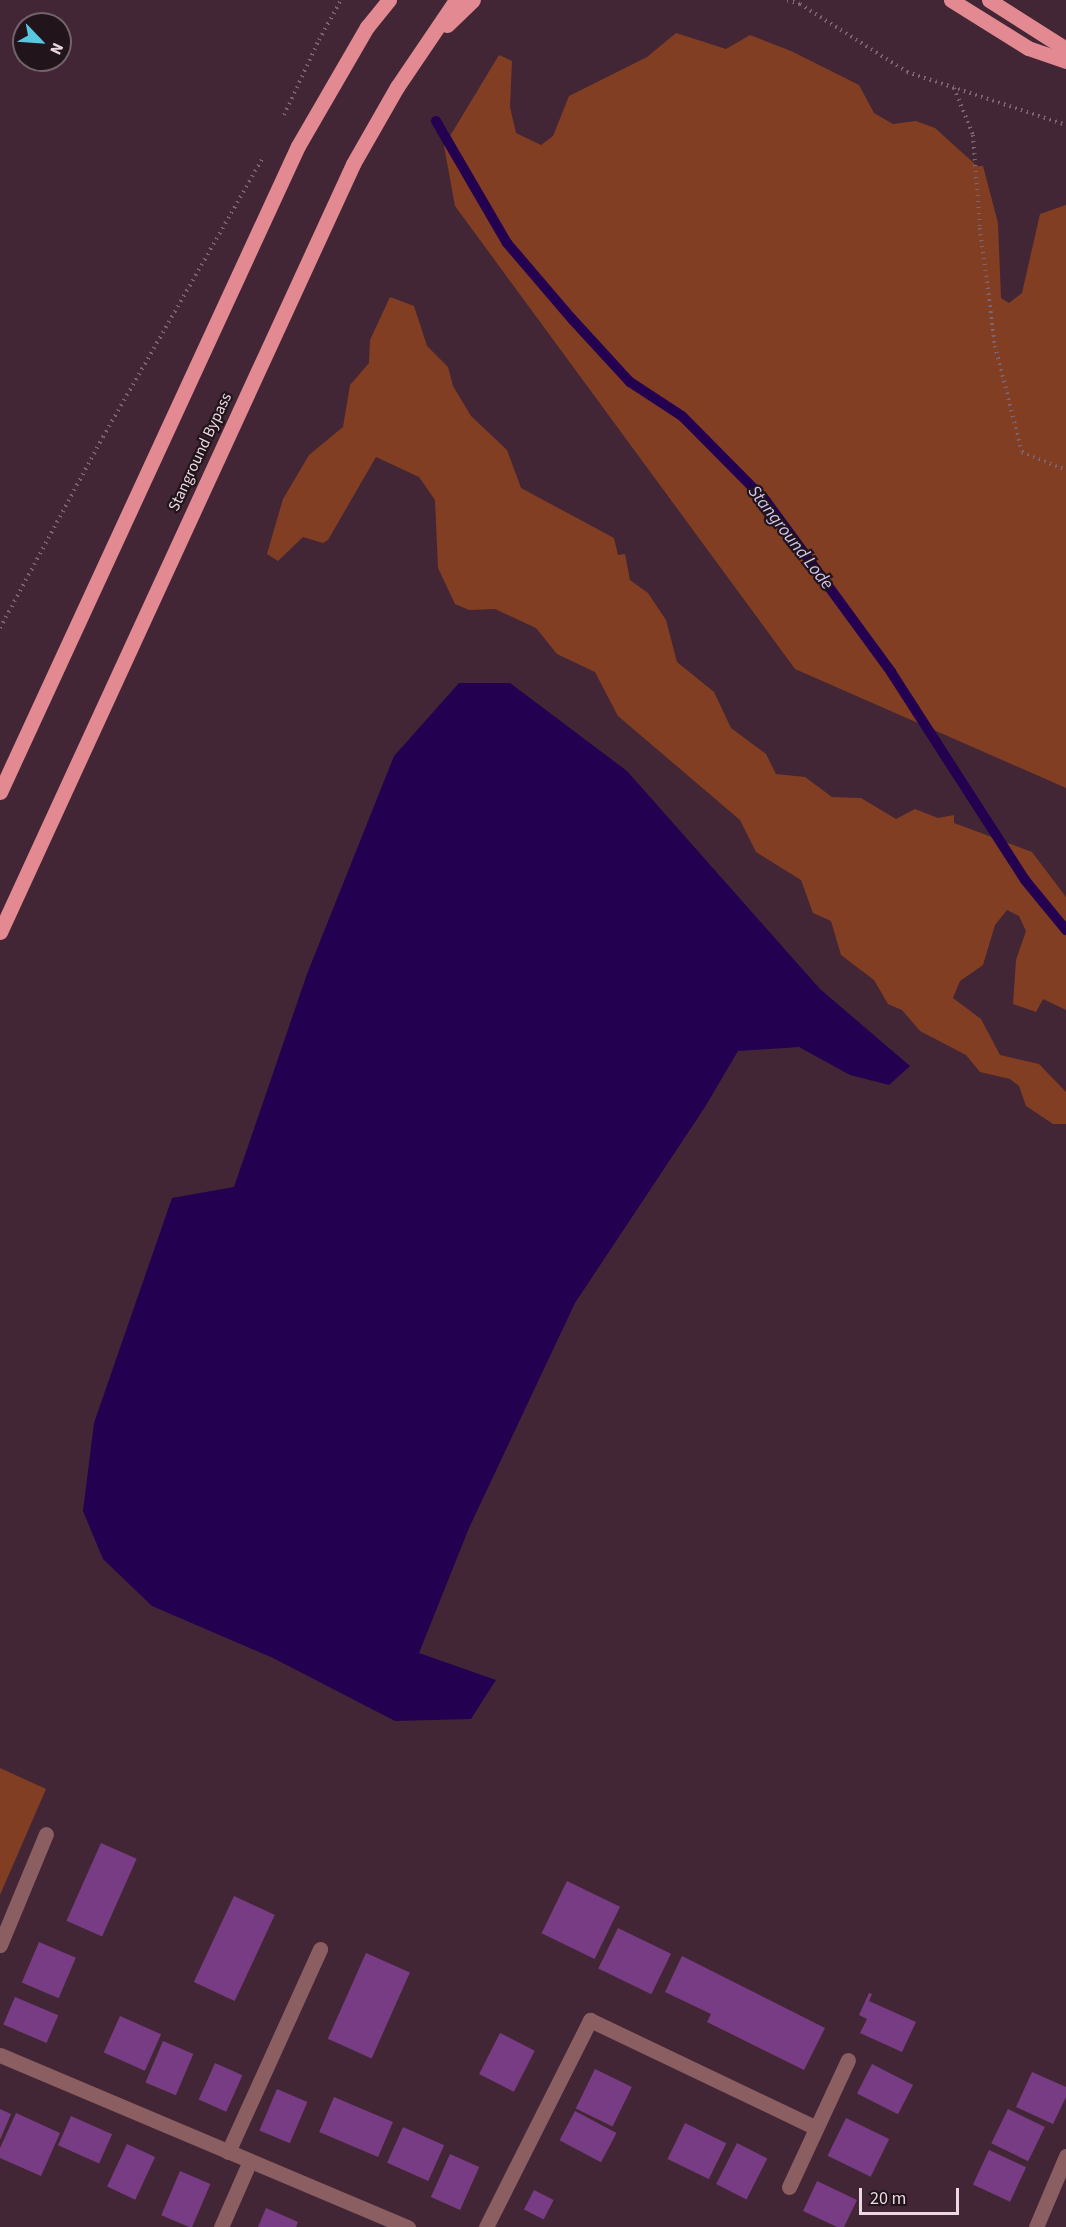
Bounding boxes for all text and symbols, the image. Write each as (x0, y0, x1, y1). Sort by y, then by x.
north arrow (12, 12, 72, 72)
text: N (44, 39, 69, 58)
street label: Stanground Bypass (164, 390, 236, 514)
water label: Stanground Lode (743, 482, 837, 594)
scale bar (862, 2176, 962, 2214)
text: 20 m (870, 2186, 906, 2211)

